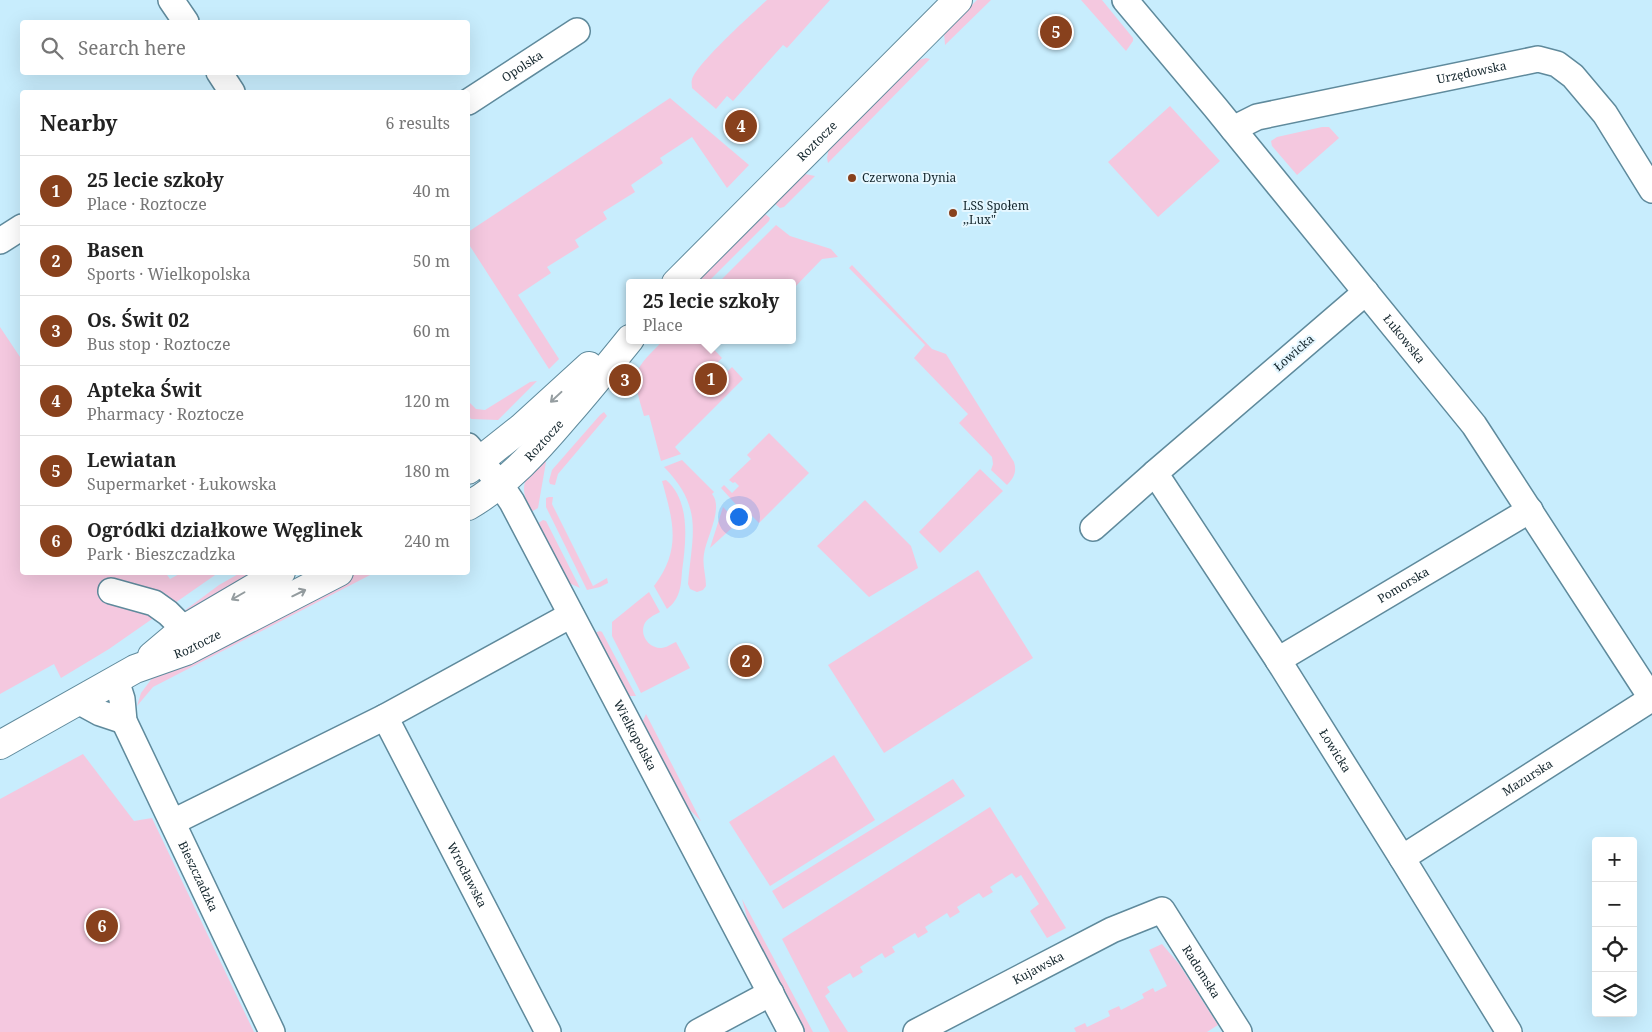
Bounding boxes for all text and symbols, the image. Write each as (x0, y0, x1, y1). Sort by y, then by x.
pin: 5 (1040, 13, 1072, 51)
search box (20, 20, 470, 75)
icon: search (38, 34, 66, 62)
text: Search here (78, 35, 186, 61)
street label: Opolska (498, 46, 546, 86)
street label: Urzędowska (1435, 57, 1508, 88)
pin: 4 (725, 107, 757, 145)
text: Nearby (40, 109, 118, 137)
text: 6 results (386, 112, 450, 134)
street label: Roztocze (793, 117, 841, 165)
text: 25 lecie szkoły (87, 167, 224, 193)
place label: Czerwona Dynia (862, 169, 957, 186)
marker: Czerwona Dynia (846, 172, 858, 184)
text: 1 (51, 180, 61, 202)
text: 40 m (413, 180, 450, 202)
text: Place · Roztocze (87, 193, 207, 215)
place label: LSS Społem ,,Lux" (963, 197, 1029, 228)
marker: LSS Społem ,,Lux" (947, 207, 959, 219)
text: Basen (87, 237, 144, 263)
text: 2 (51, 250, 61, 272)
text: 50 m (413, 250, 450, 272)
text: Sports · Wielkopolska (87, 263, 251, 285)
popup (626, 279, 796, 344)
text: 25 lecie szkoły (643, 288, 779, 314)
text: Os. Świt 02 (87, 307, 190, 333)
street label: Łukowska (1379, 311, 1430, 367)
text: Place (643, 314, 683, 336)
text: 3 (51, 320, 61, 342)
text: 60 m (413, 320, 450, 342)
street label: Łowicka (1270, 330, 1318, 375)
text: Bus stop · Roztocze (87, 333, 231, 355)
pin: 1 (695, 360, 727, 398)
pin: 3 (609, 361, 641, 399)
text: Apteka Świt (87, 377, 202, 403)
text: 4 (51, 390, 61, 412)
text: 120 m (404, 390, 450, 412)
one-way arrow (550, 390, 563, 402)
text: Pharmacy · Roztocze (87, 403, 244, 425)
street label: Roztocze (521, 416, 567, 465)
text: Lewiatan (87, 447, 176, 473)
text: 5 (51, 460, 61, 482)
text: 180 m (404, 460, 450, 482)
text: Supermarket · Łukowska (87, 473, 277, 495)
your location (726, 504, 752, 530)
text: Ogródki działkowe Węglinek (87, 517, 363, 543)
text: 6 (51, 530, 61, 552)
text: 240 m (404, 530, 450, 552)
text: Park · Bieszczadzka (87, 543, 236, 565)
street label: Pomorska (1374, 563, 1432, 607)
one-way arrow (292, 588, 307, 598)
one-way arrow (232, 592, 246, 602)
street label: Roztocze (171, 625, 224, 663)
pin: 2 (730, 642, 762, 680)
street label: Wielkopolska (610, 697, 661, 774)
street label: Łowicka (1315, 726, 1355, 776)
street label: Mazurska (1499, 755, 1556, 800)
map controls (1592, 837, 1637, 1017)
button: + (1592, 837, 1637, 882)
street label: Bieszczadzka (174, 838, 222, 914)
street label: Wrocławska (443, 839, 491, 911)
button: − (1592, 882, 1637, 927)
pin: 6 (86, 907, 118, 945)
button: locate (1592, 927, 1637, 972)
street label: Radomska (1178, 942, 1225, 1002)
street label: Kujawska (1010, 947, 1067, 988)
button: layers (1592, 972, 1637, 1017)

